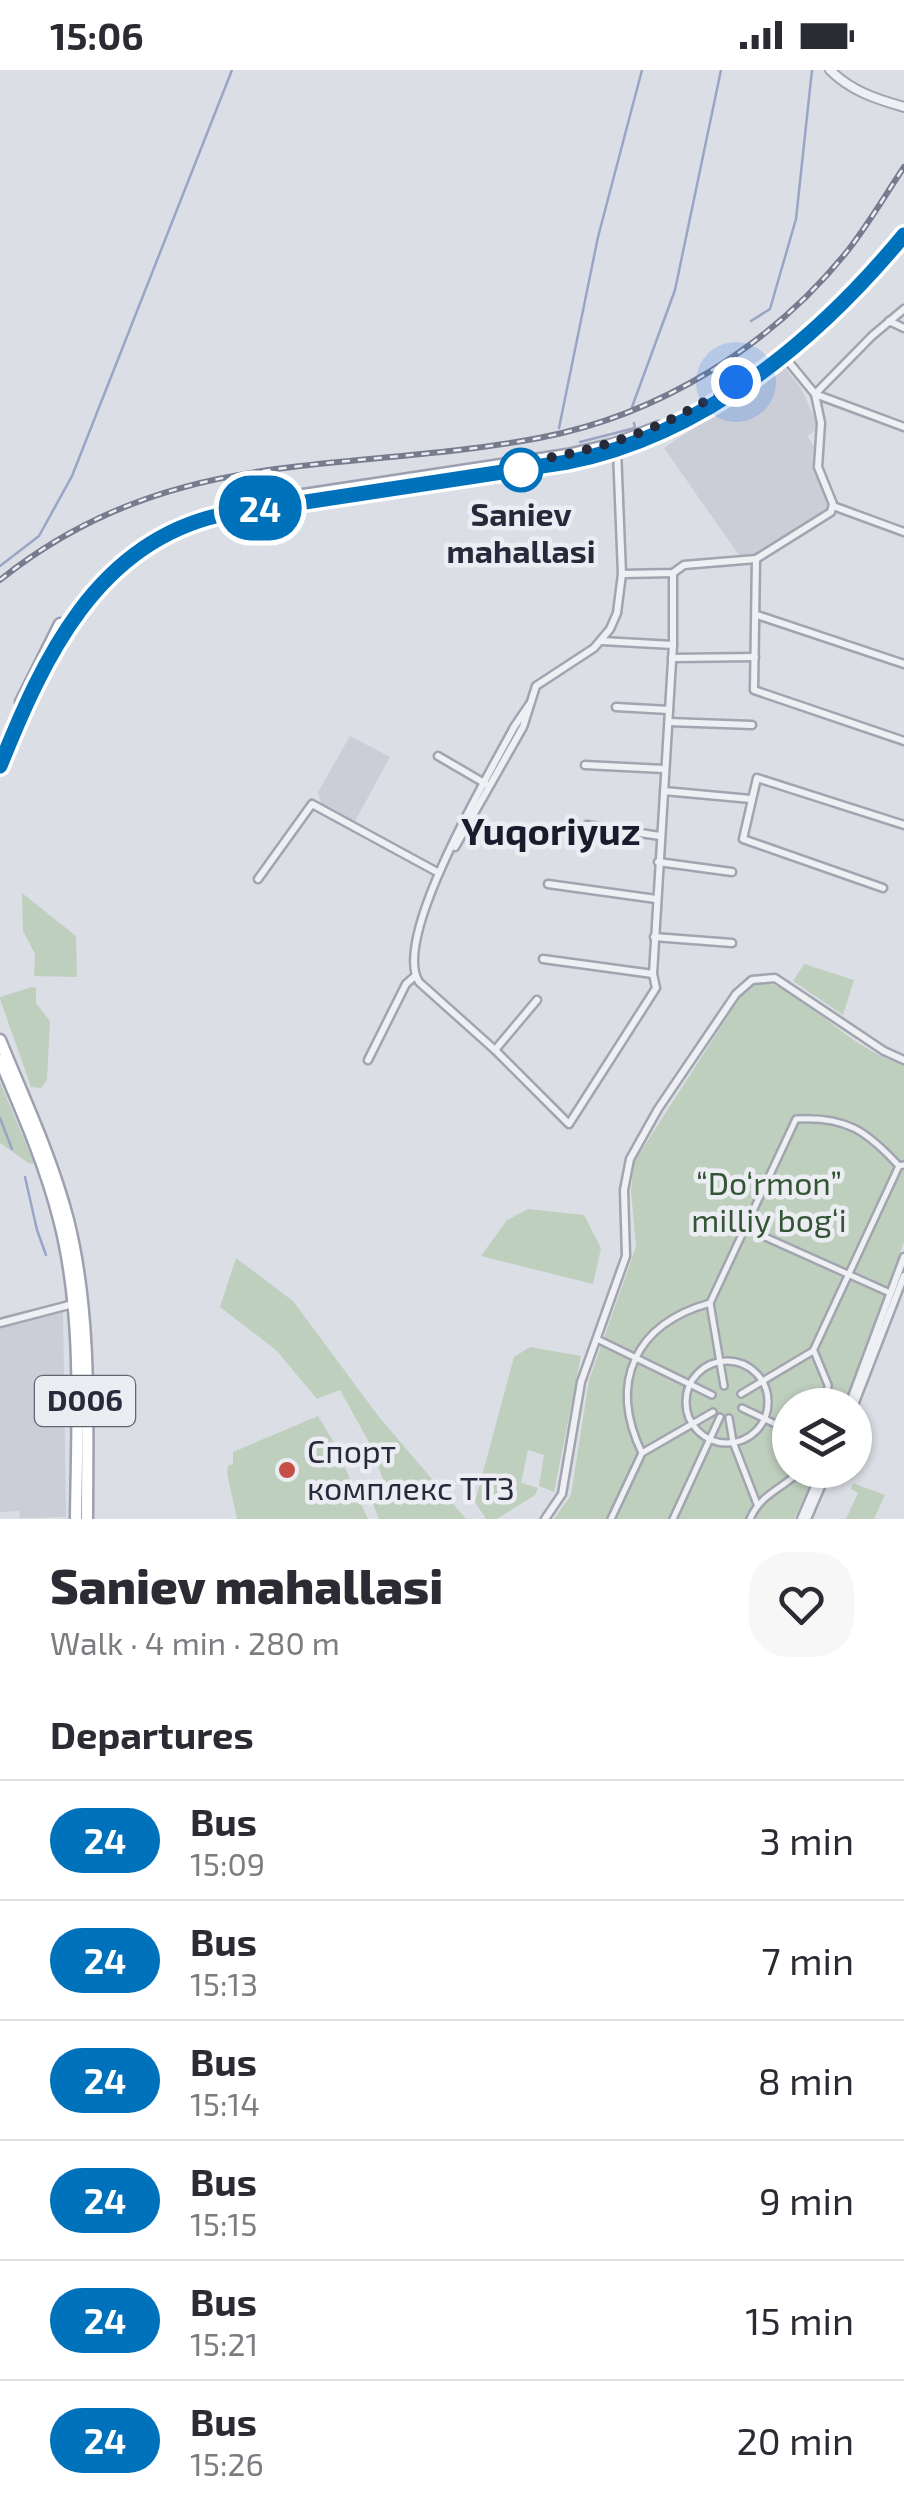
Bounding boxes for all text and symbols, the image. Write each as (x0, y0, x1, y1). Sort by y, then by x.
text: 15:06 (50, 12, 144, 58)
your location (711, 357, 761, 407)
marker: Saniev mahallasi (500, 449, 542, 491)
line badge: 24 (215, 476, 305, 540)
text: 24 (239, 487, 281, 529)
place label: Saniev mahallasi (447, 494, 595, 569)
district label: Yuqoriyuz (461, 807, 641, 853)
park label: “Do‘rmon” milliy bog‘i (691, 1163, 847, 1238)
road number: D006 (35, 1376, 135, 1426)
map controls (772, 1388, 872, 1488)
button: layers (772, 1388, 872, 1488)
place label: Спорт комплекс ТТЗ (307, 1431, 515, 1506)
marker: Спорт комплекс ТТЗ (276, 1459, 298, 1481)
button: heart (749, 1552, 854, 1657)
text: Saniev mahallasi (50, 1556, 443, 1614)
text: Walk · 4 min · 280 m (50, 1623, 340, 1661)
text: Departures (50, 1711, 254, 1757)
text: Bus (190, 1798, 257, 1844)
text: 3 min (760, 1817, 854, 1863)
text: 24 (84, 1819, 126, 1861)
text: 15:09 (190, 1844, 265, 1882)
text: Bus (190, 1918, 257, 1964)
text: 7 min (761, 1937, 854, 1983)
text: 24 (84, 1939, 126, 1981)
text: 15:13 (190, 1964, 258, 2002)
text: Bus (190, 2038, 257, 2084)
text: 8 min (758, 2057, 854, 2103)
text: 24 (84, 2059, 126, 2101)
text: 15:14 (190, 2084, 260, 2122)
text: Bus (190, 2158, 257, 2204)
text: 9 min (759, 2177, 854, 2223)
text: 24 (84, 2179, 126, 2221)
text: 15:15 (190, 2204, 257, 2242)
text: Bus (190, 2278, 257, 2324)
text: 15 min (745, 2297, 854, 2343)
text: 24 (84, 2299, 126, 2341)
text: 15:21 (190, 2324, 258, 2362)
text: Bus (190, 2398, 257, 2444)
text: 20 min (736, 2417, 854, 2463)
text: 24 (84, 2419, 126, 2461)
text: 15:26 (190, 2444, 264, 2482)

